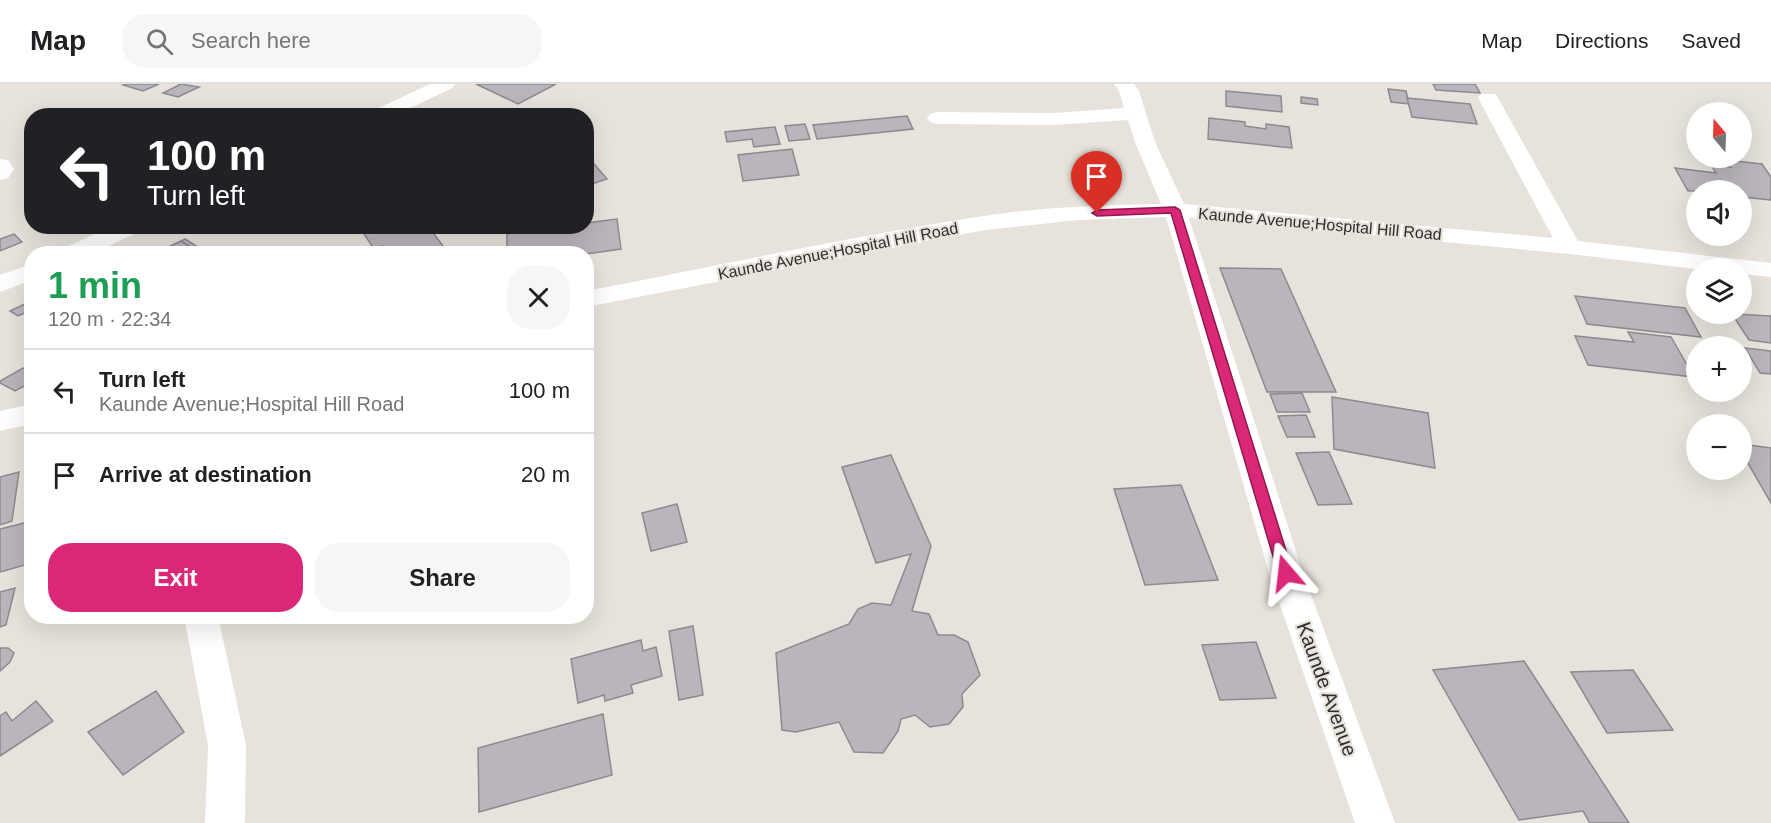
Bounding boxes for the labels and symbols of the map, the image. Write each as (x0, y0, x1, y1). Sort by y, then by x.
north arrow (1686, 102, 1752, 168)
pin (1071, 151, 1122, 213)
street label: Kaunde Avenue;Hospital Hill Road (1198, 205, 1442, 243)
street label: Kaunde Avenue;Hospital Hill Road (716, 219, 960, 283)
position arrow (1254, 541, 1318, 605)
street label: Kaunde Avenue (1293, 619, 1361, 759)

